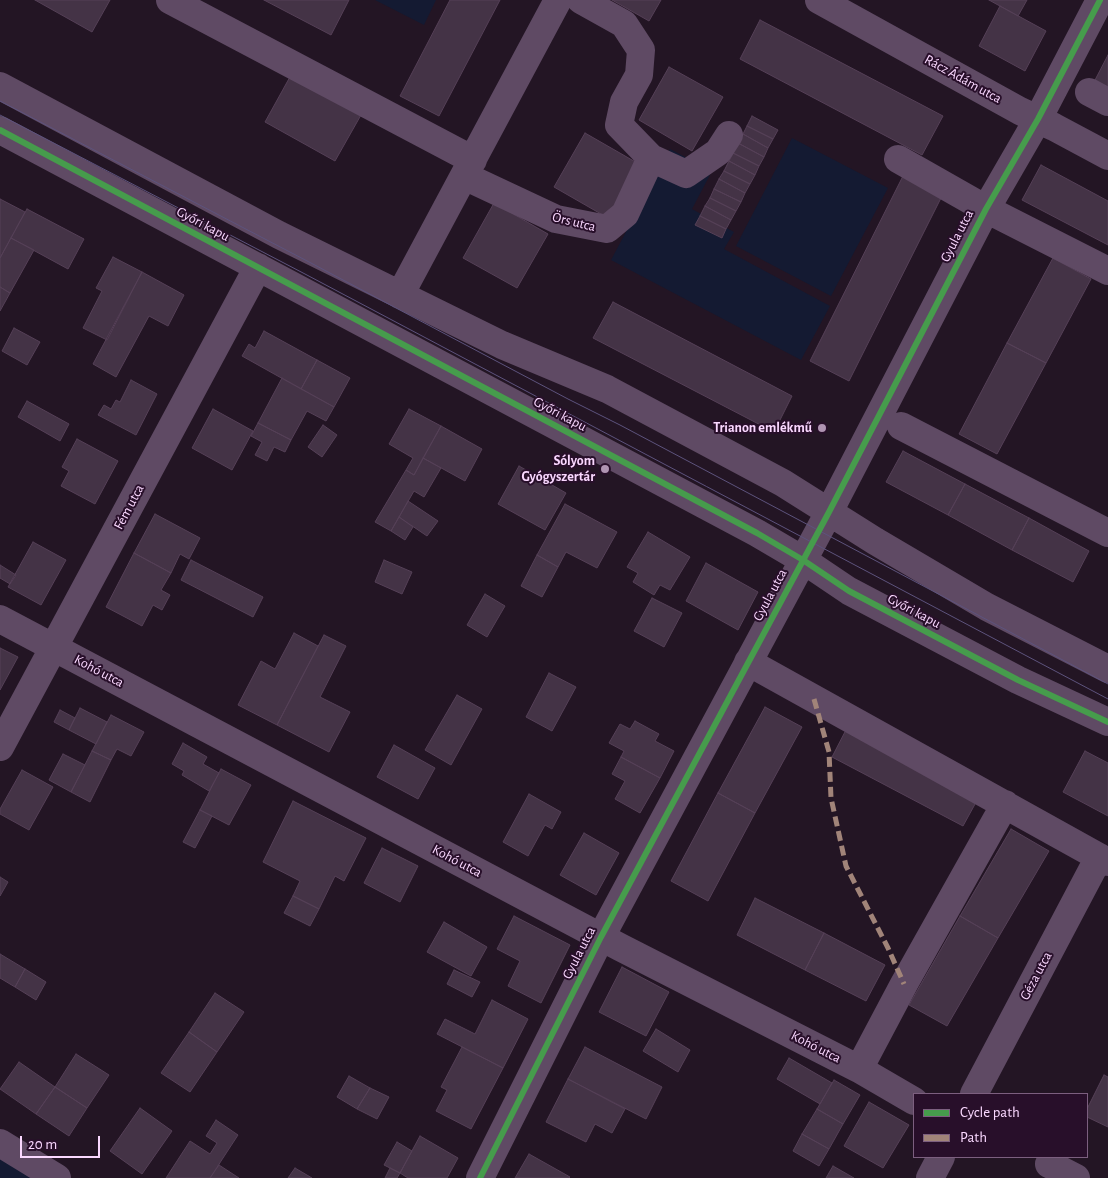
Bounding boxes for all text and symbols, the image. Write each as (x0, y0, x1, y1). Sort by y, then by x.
street label: Rácz Ádám utca (922, 51, 1004, 107)
street label: Győri kapu (174, 203, 232, 245)
street label: Gyula utca (937, 207, 977, 265)
street label: Örs utca (551, 209, 597, 235)
street label: Győri kapu (531, 393, 589, 435)
place label: Trianon emlékmű (713, 420, 812, 436)
marker: Trianon emlékmű (816, 422, 828, 434)
place label: Sólyom Gyógyszertár (522, 453, 595, 486)
marker: Sólyom Gyógyszertár (599, 463, 611, 475)
street label: Fém utca (110, 482, 148, 532)
street label: Gyula utca (749, 566, 791, 624)
street label: Győri kapu (885, 590, 943, 632)
street label: Kohó utca (71, 651, 127, 691)
street label: Kohó utca (429, 841, 485, 881)
street label: Gyula utca (559, 924, 599, 982)
street label: Géza utca (1016, 949, 1056, 1003)
street label: Kohó utca (788, 1027, 844, 1067)
legend (913, 1093, 1088, 1158)
text: Cycle path (960, 1105, 1020, 1120)
scale bar (22, 1126, 102, 1158)
text: Path (960, 1130, 987, 1145)
text: 20 m (28, 1137, 57, 1152)

